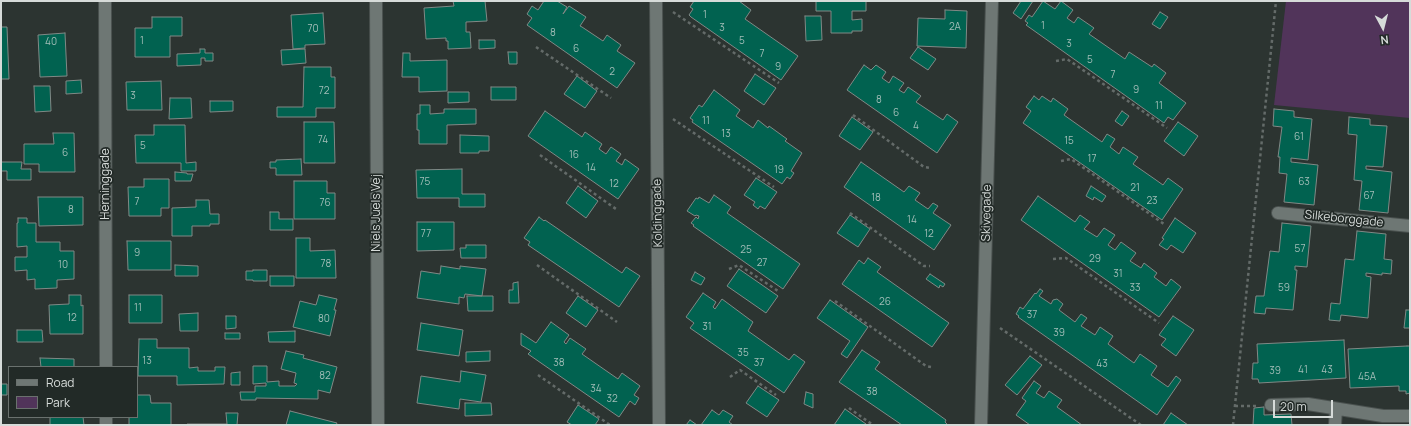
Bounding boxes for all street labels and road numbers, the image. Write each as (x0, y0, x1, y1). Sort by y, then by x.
street label: Herninggade (99, 148, 113, 220)
street label: Niels Juels Vej (370, 174, 384, 252)
street label: Koldinggade (650, 179, 666, 247)
street label: Skivegade (979, 184, 995, 242)
street label: Silkeborggade (1304, 208, 1384, 230)

